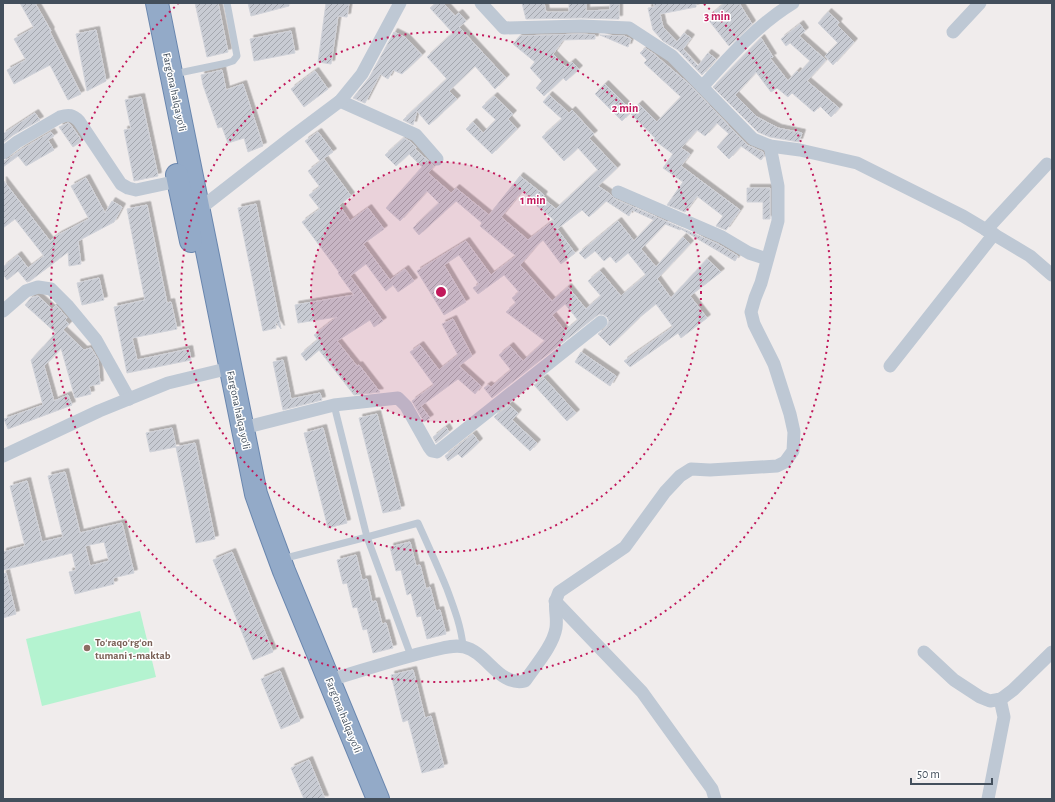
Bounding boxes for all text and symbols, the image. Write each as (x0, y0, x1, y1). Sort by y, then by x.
text: 3 min (704, 10, 730, 22)
street label: Farg‘ona halqa yo‘li (161, 52, 188, 132)
text: 2 min (612, 102, 638, 114)
text: 1 min (520, 194, 546, 206)
centre of rings (434, 285, 448, 299)
street label: Farg‘ona halqa yo‘li (225, 370, 252, 450)
place label: Toʻraqoʻrgʻon tumani 1-maktab (95, 637, 171, 661)
marker: Toʻraqoʻrgʻon tumani 1-maktab (82, 643, 92, 653)
street label: Farg‘ona halqa yo‘li (323, 676, 364, 754)
scale bar (911, 760, 992, 786)
text: 50 m (917, 768, 940, 780)

